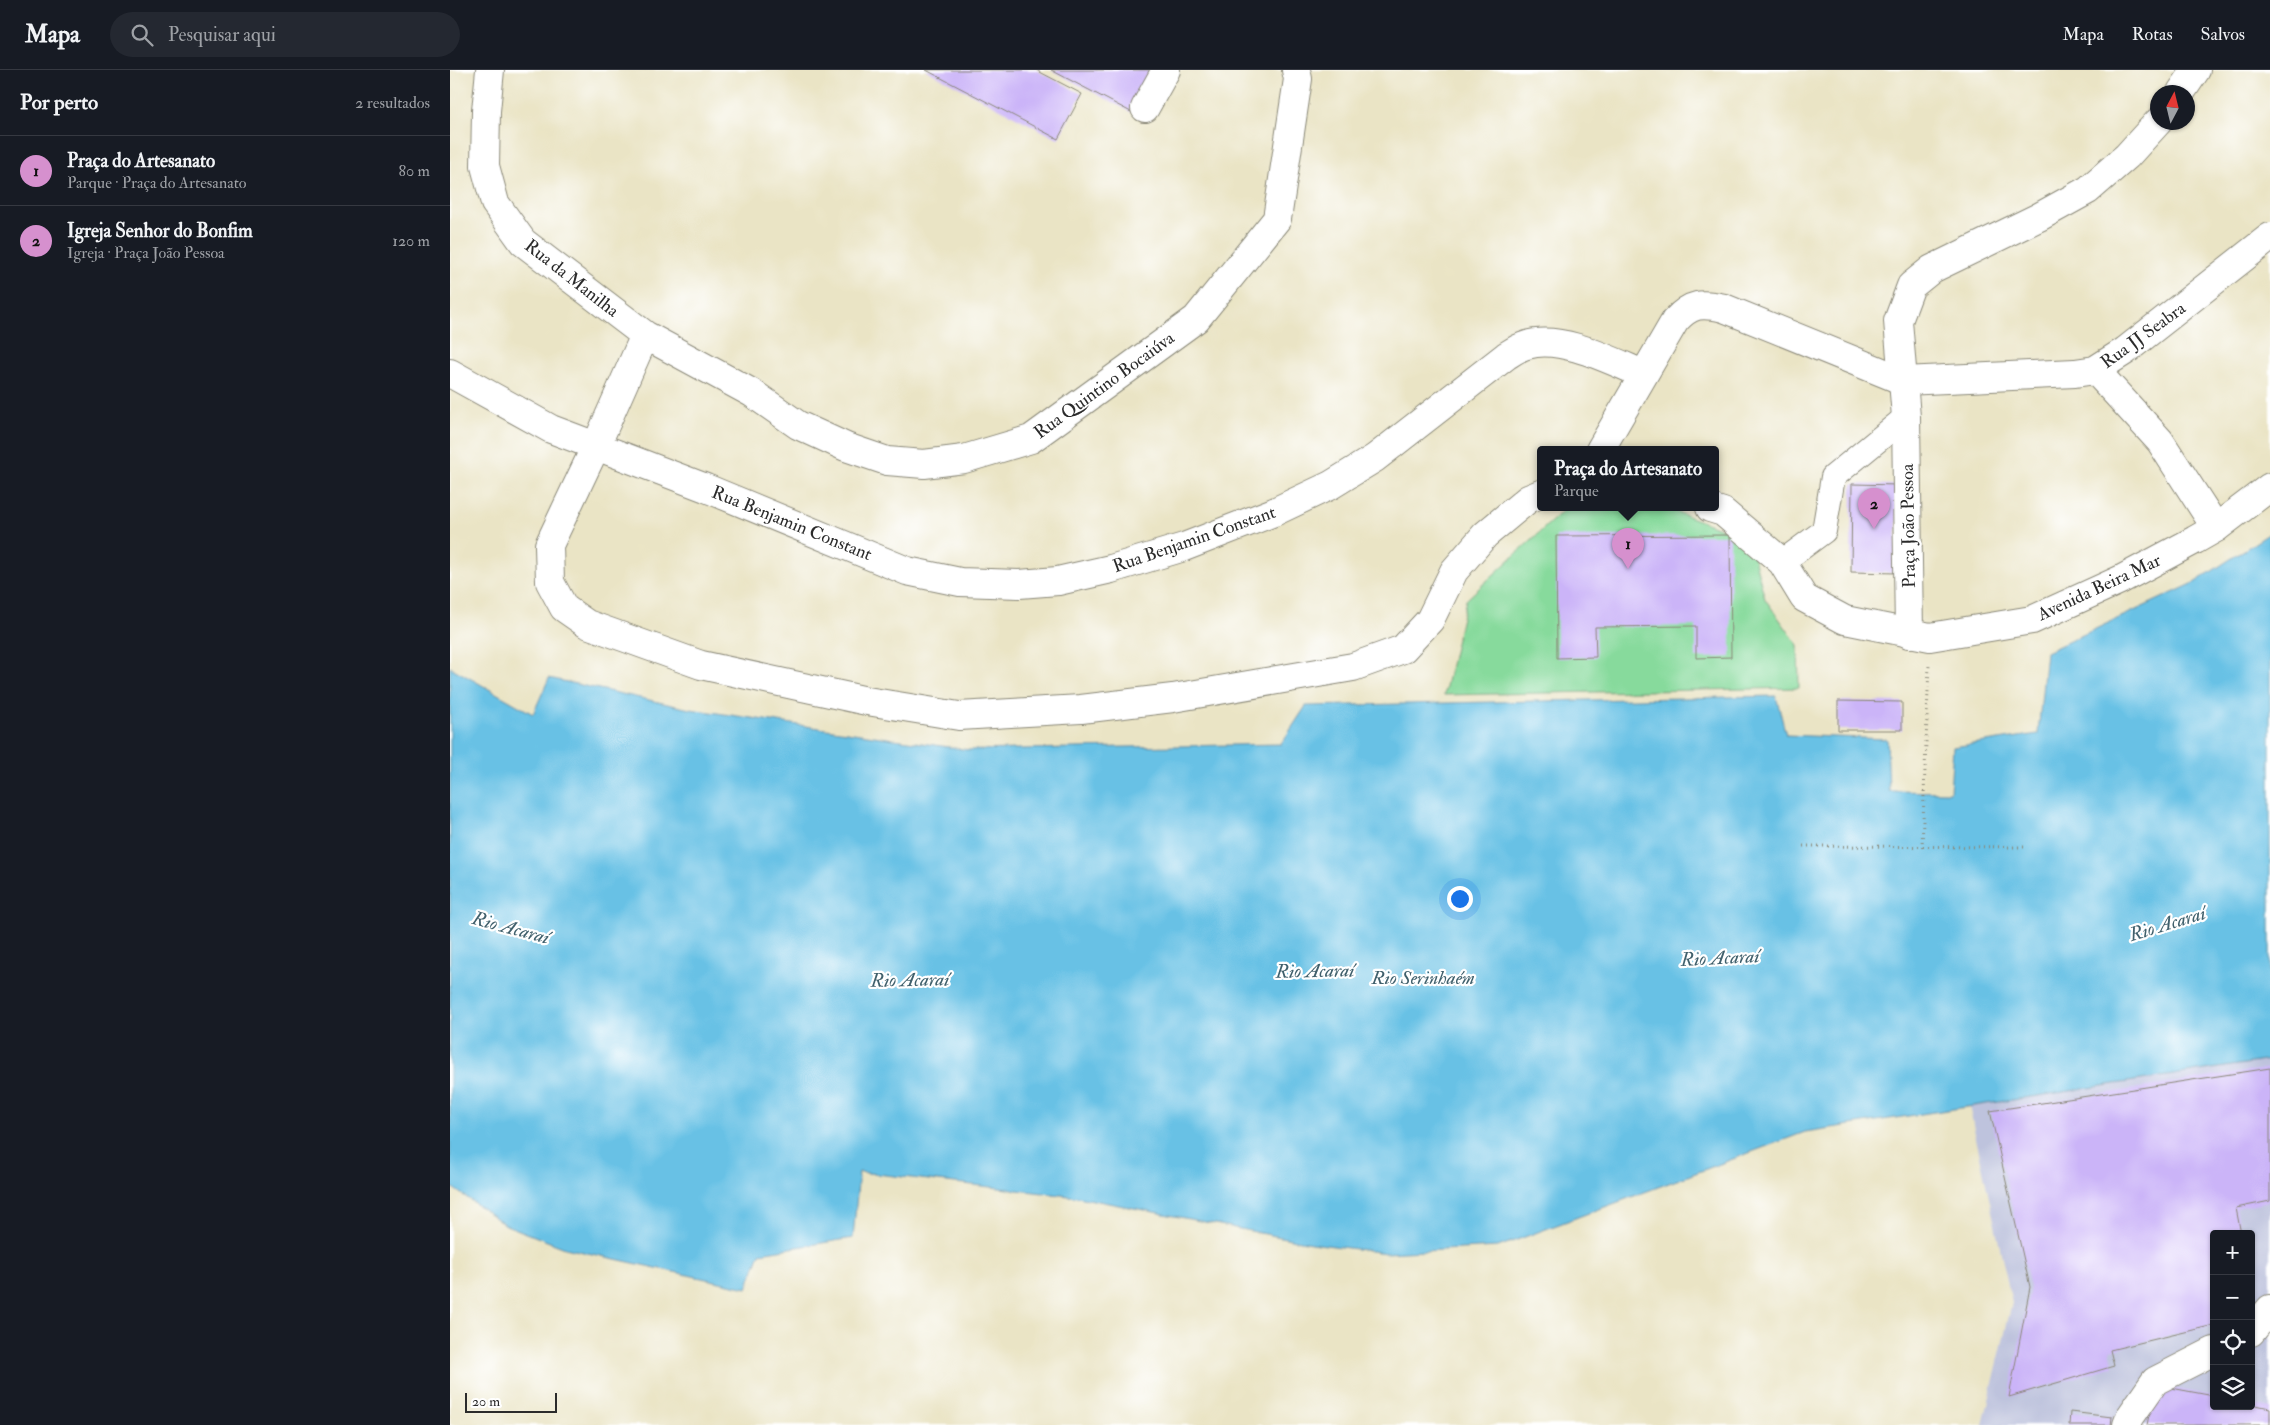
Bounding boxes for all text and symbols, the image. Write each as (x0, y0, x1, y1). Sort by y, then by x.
search box (110, 12, 460, 57)
text: Mapa (25, 19, 80, 50)
icon: search (128, 21, 156, 49)
text: Pesquisar aqui (168, 23, 276, 47)
text: Mapa (2063, 23, 2104, 46)
text: Rotas (2132, 23, 2173, 46)
text: Salvos (2201, 23, 2245, 46)
north arrow (2150, 85, 2195, 130)
text: Por perto (20, 89, 98, 116)
text: 2 resultados (355, 93, 430, 113)
text: Praça do Artesanato (67, 149, 215, 173)
text: 1 (33, 161, 39, 181)
text: 80 m (399, 161, 430, 181)
text: Parque · Praça do Artesanato (67, 173, 247, 193)
text: Igreja Senhor do Bonfim (67, 219, 253, 243)
text: 2 (32, 231, 40, 251)
text: 120 m (392, 231, 430, 251)
street label: Rua da Manilha (520, 234, 624, 323)
text: Igreja · Praça João Pessoa (67, 243, 225, 263)
street label: Rua JJ Seabra (2096, 297, 2191, 374)
street label: Rua Quintino Bocaiúva (1029, 326, 1180, 444)
popup (1537, 446, 1719, 511)
text: Praça do Artesanato (1554, 457, 1702, 481)
street label: Praça João Pessoa (1896, 463, 1921, 588)
street label: Rua Benjamin Constant (708, 481, 875, 566)
text: Parque (1554, 481, 1599, 501)
pin: 2 (1858, 488, 1890, 529)
street label: Rua Benjamin Constant (1110, 501, 1279, 578)
pin: 1 (1612, 528, 1644, 569)
street label: Avenida Beira Mar (2033, 549, 2165, 627)
your location (1447, 886, 1473, 912)
water label: Rio Acaraí (2125, 900, 2211, 947)
water label: Rio Acaraí (469, 906, 555, 950)
water label: Rio Acaraí (1679, 944, 1763, 972)
water label: Rio Acaraí (1275, 958, 1357, 984)
water label: Rio Serinhaém (1370, 966, 1475, 990)
water label: Rio Acaraí (870, 967, 952, 993)
map controls (2210, 1230, 2255, 1410)
button: + (2210, 1230, 2255, 1275)
button: − (2210, 1275, 2255, 1320)
button: locate (2210, 1320, 2255, 1365)
button: layers (2210, 1365, 2255, 1410)
scale bar (465, 1390, 558, 1413)
text: 20 m (472, 1393, 500, 1410)

